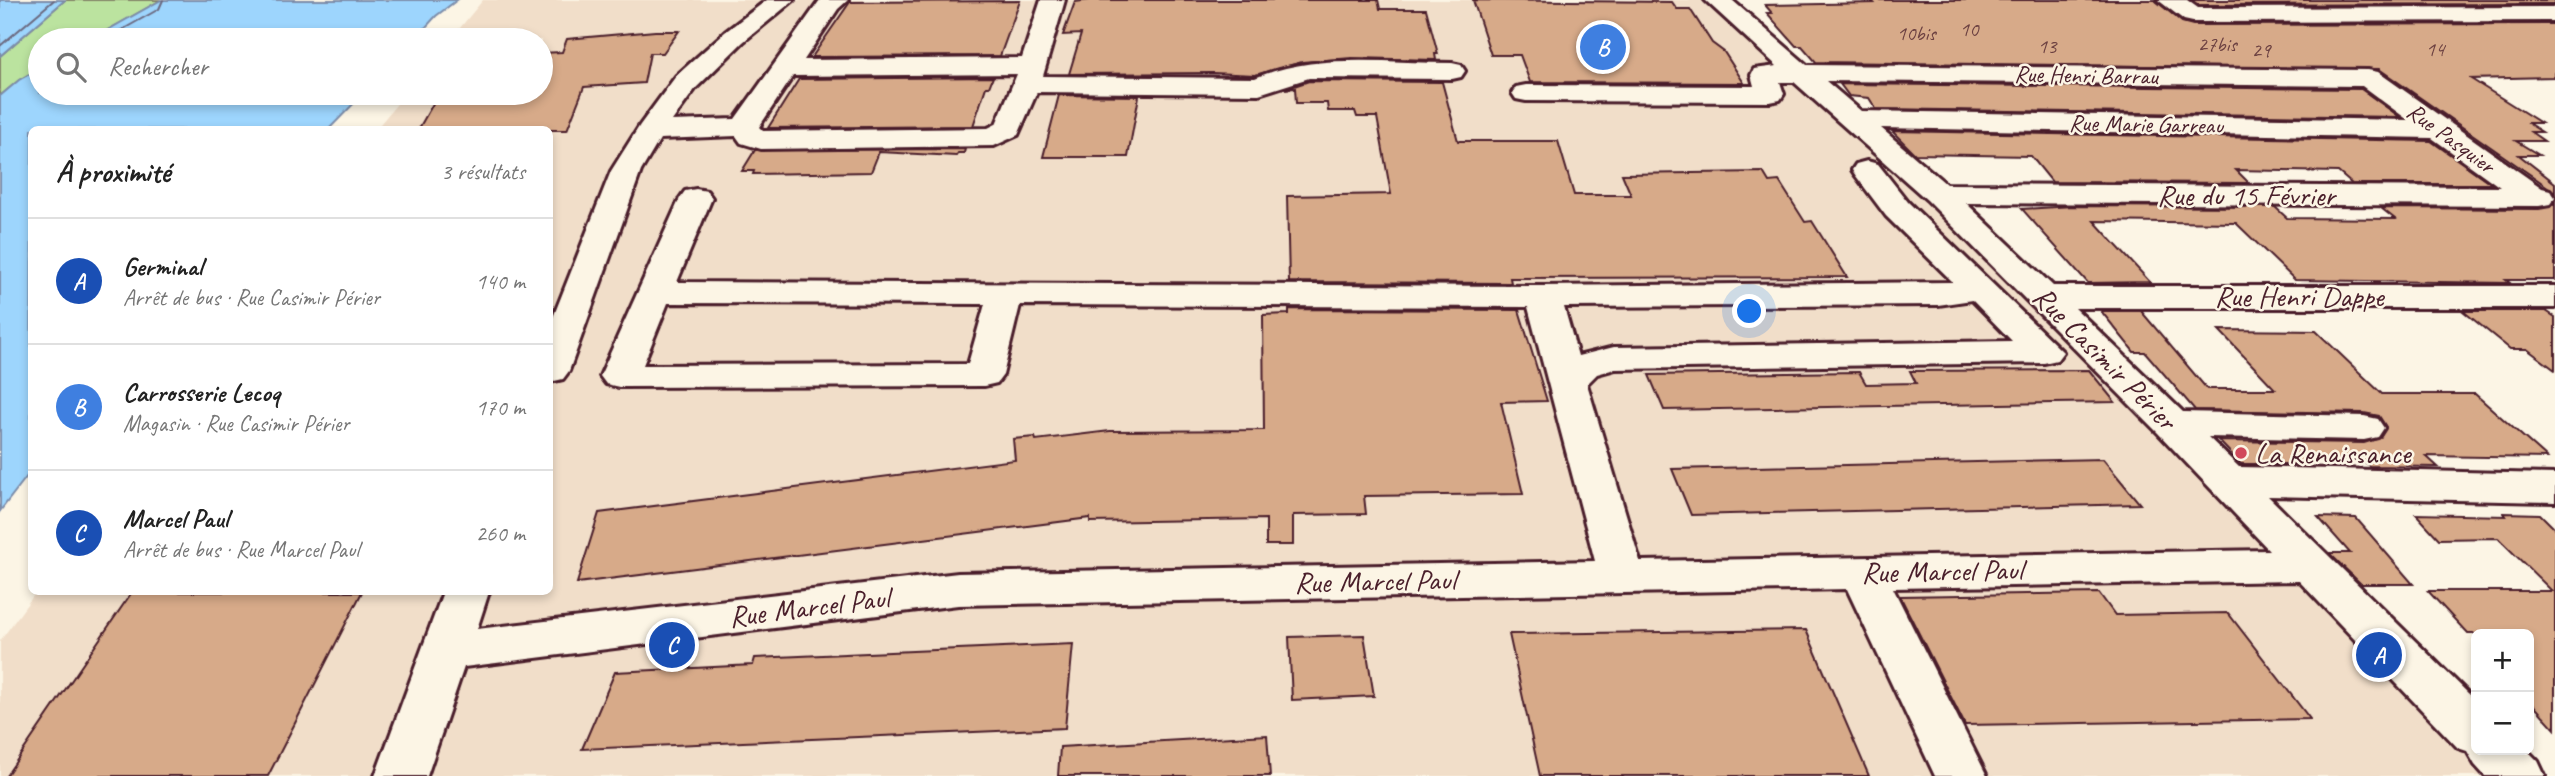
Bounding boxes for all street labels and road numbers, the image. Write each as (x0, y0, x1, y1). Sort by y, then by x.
street label: Rue Henri Barrau (2014, 59, 2160, 91)
street label: Rue Pasquier (2401, 96, 2503, 181)
street label: Rue Marie Garreau (2069, 108, 2225, 140)
street label: Rue du 15 Février (2157, 176, 2337, 214)
street label: Rue Henri Dappe (2215, 277, 2386, 315)
street label: Rue Casimir Périer (2025, 278, 2187, 440)
street label: Rue Marcel Paul (1861, 551, 2028, 591)
street label: Rue Marcel Paul (1294, 561, 1461, 601)
street label: Rue Marcel Paul (727, 578, 896, 636)

